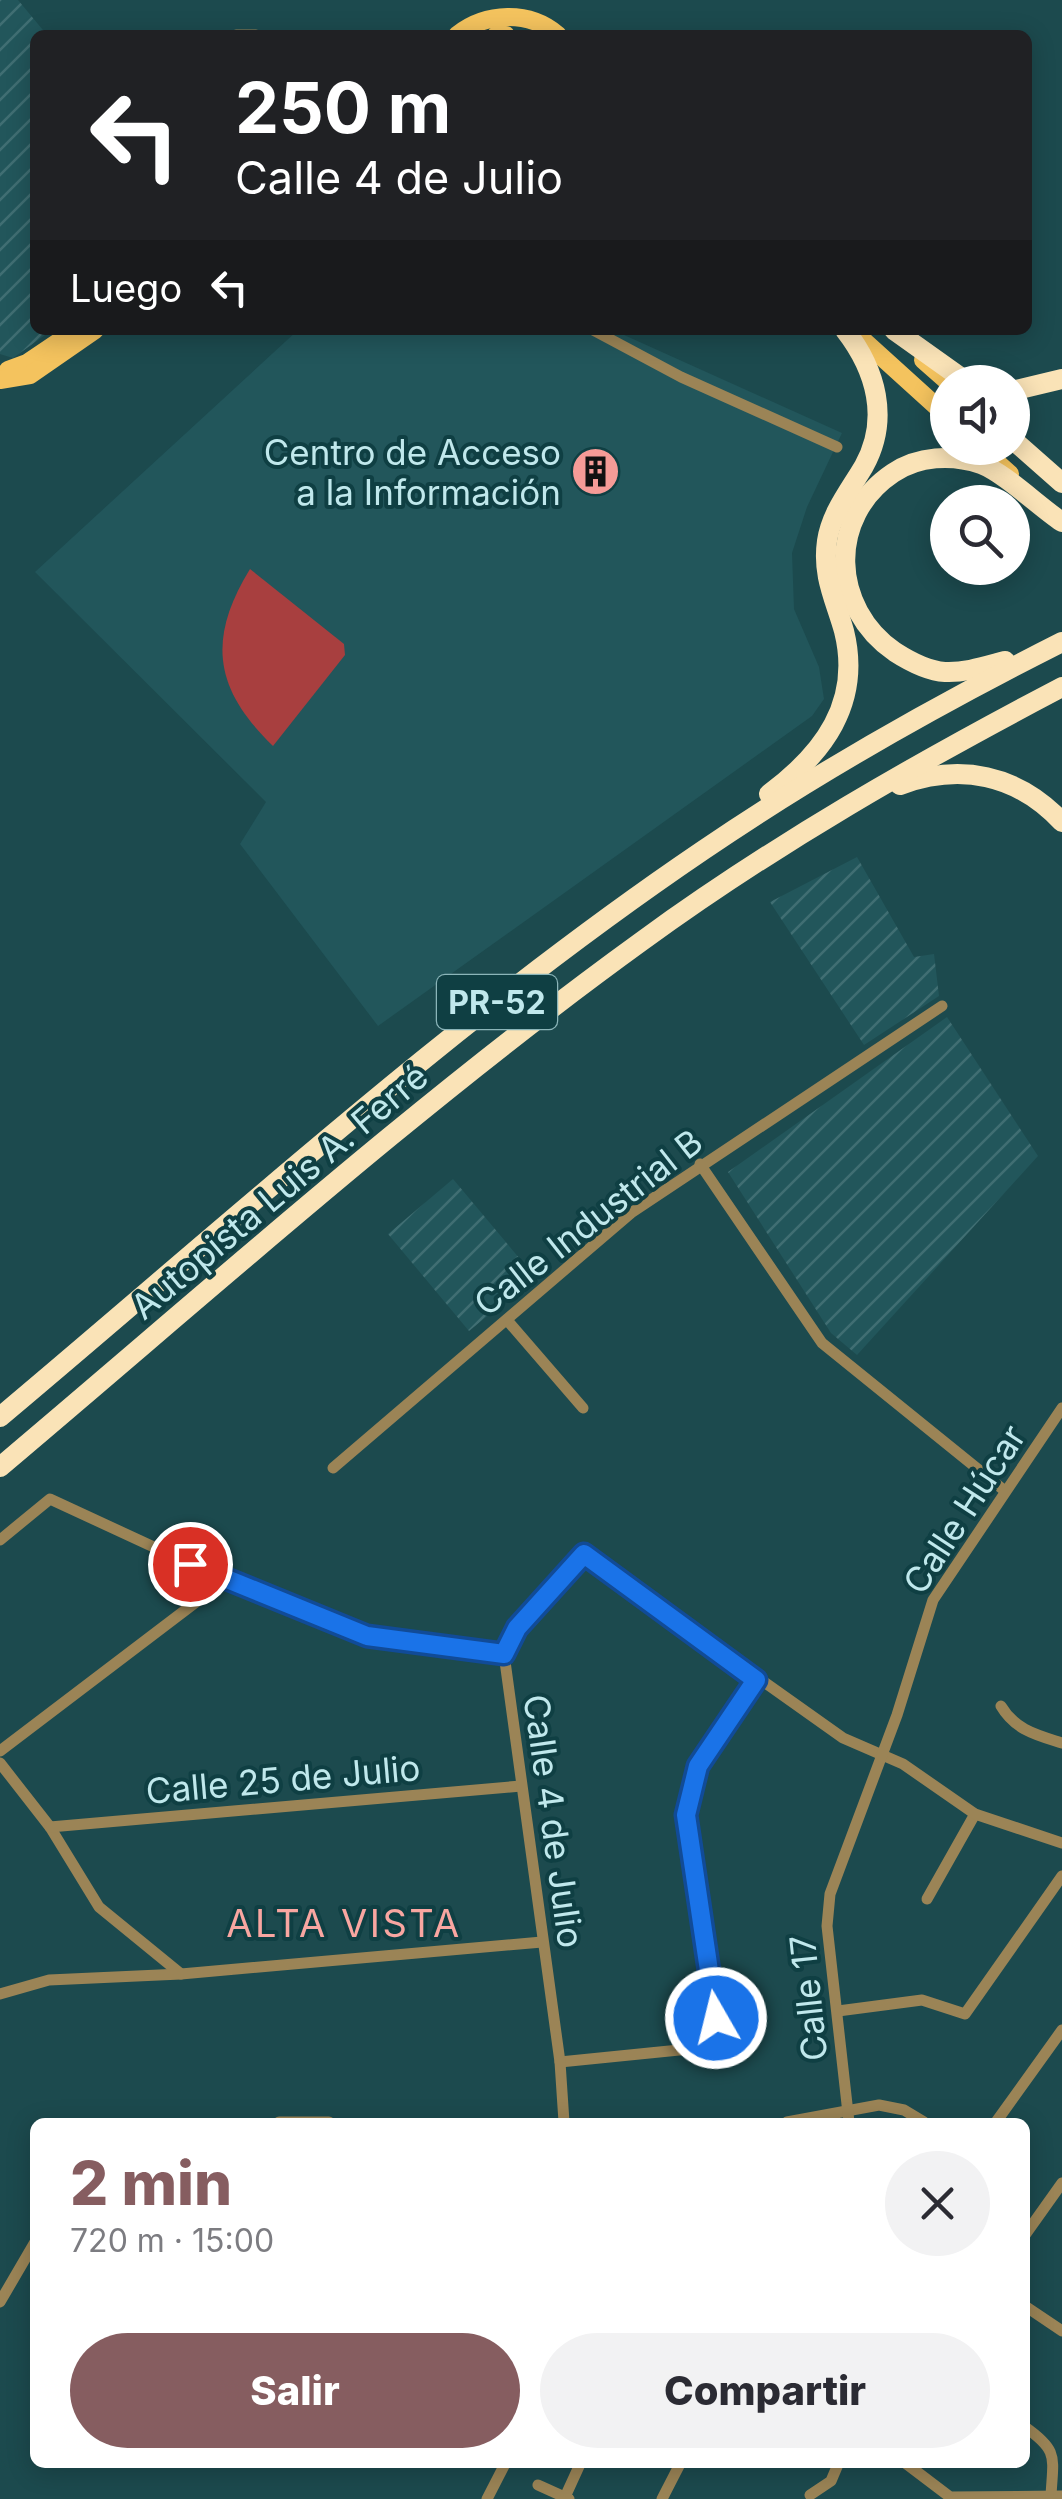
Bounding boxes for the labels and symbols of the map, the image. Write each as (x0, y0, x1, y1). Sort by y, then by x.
place label: Centro de Acceso a la Información (264, 431, 561, 513)
building icon: Centro de Acceso a la Información (570, 446, 622, 498)
road number: PR-52 (437, 975, 557, 1029)
street label: Autopista Luis A. Ferré (122, 1055, 436, 1327)
street label: Calle Industrial B (466, 1120, 710, 1324)
street label: Calle Húcar (894, 1417, 1034, 1601)
pin (148, 1522, 233, 1607)
street label: Calle 4 de Julio (515, 1692, 593, 1950)
street label: Calle 25 de Julio (144, 1746, 422, 1812)
district label: ALTA VISTA (226, 1900, 462, 1946)
street label: Calle 17 (781, 1933, 835, 2063)
position arrow (664, 1966, 768, 2070)

